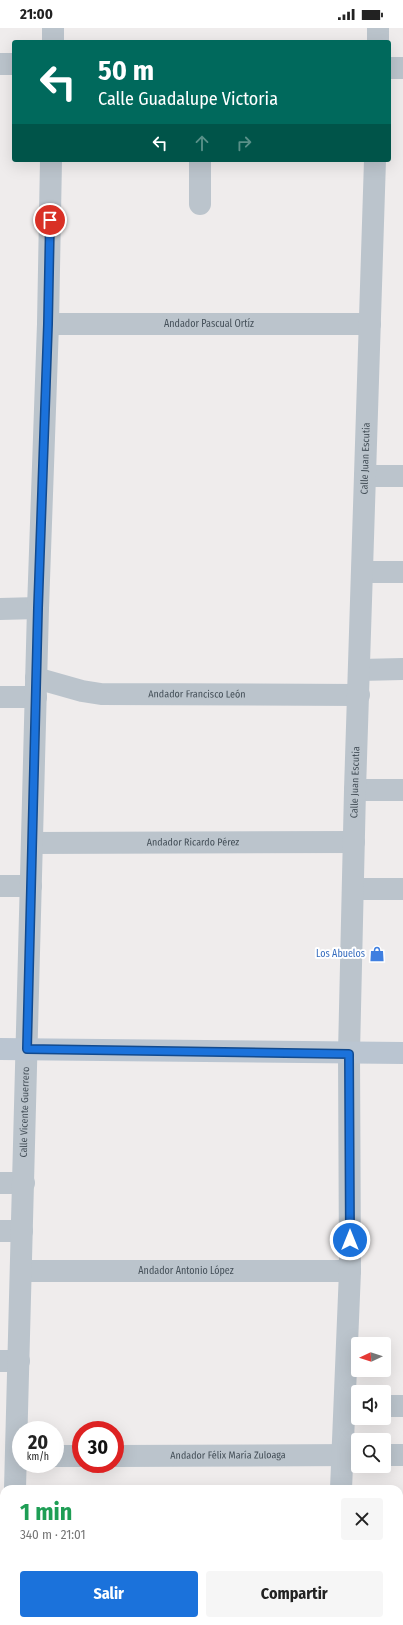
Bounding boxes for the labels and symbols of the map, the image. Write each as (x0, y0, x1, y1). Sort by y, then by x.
pin (33, 203, 67, 237)
street label: Andador Pascual Ortíz (164, 317, 254, 330)
street label: Calle Juan Escutia (358, 422, 373, 495)
street label: Andador Francisco León (148, 688, 246, 701)
street label: Calle Juan Escutia (348, 746, 362, 818)
street label: Andador Ricardo Pérez (147, 836, 239, 849)
shop icon: Los Abuelos (368, 945, 386, 963)
place label: Los Abuelos (316, 948, 365, 960)
street label: Calle Vicente Guerrero (18, 1067, 32, 1158)
position arrow (329, 1219, 371, 1261)
street label: Andador Antonio López (138, 1265, 234, 1277)
north arrow (351, 1337, 391, 1377)
speed limit sign: 30 (72, 1421, 124, 1473)
street label: Andador Félix María Zuloaga (170, 1448, 286, 1462)

